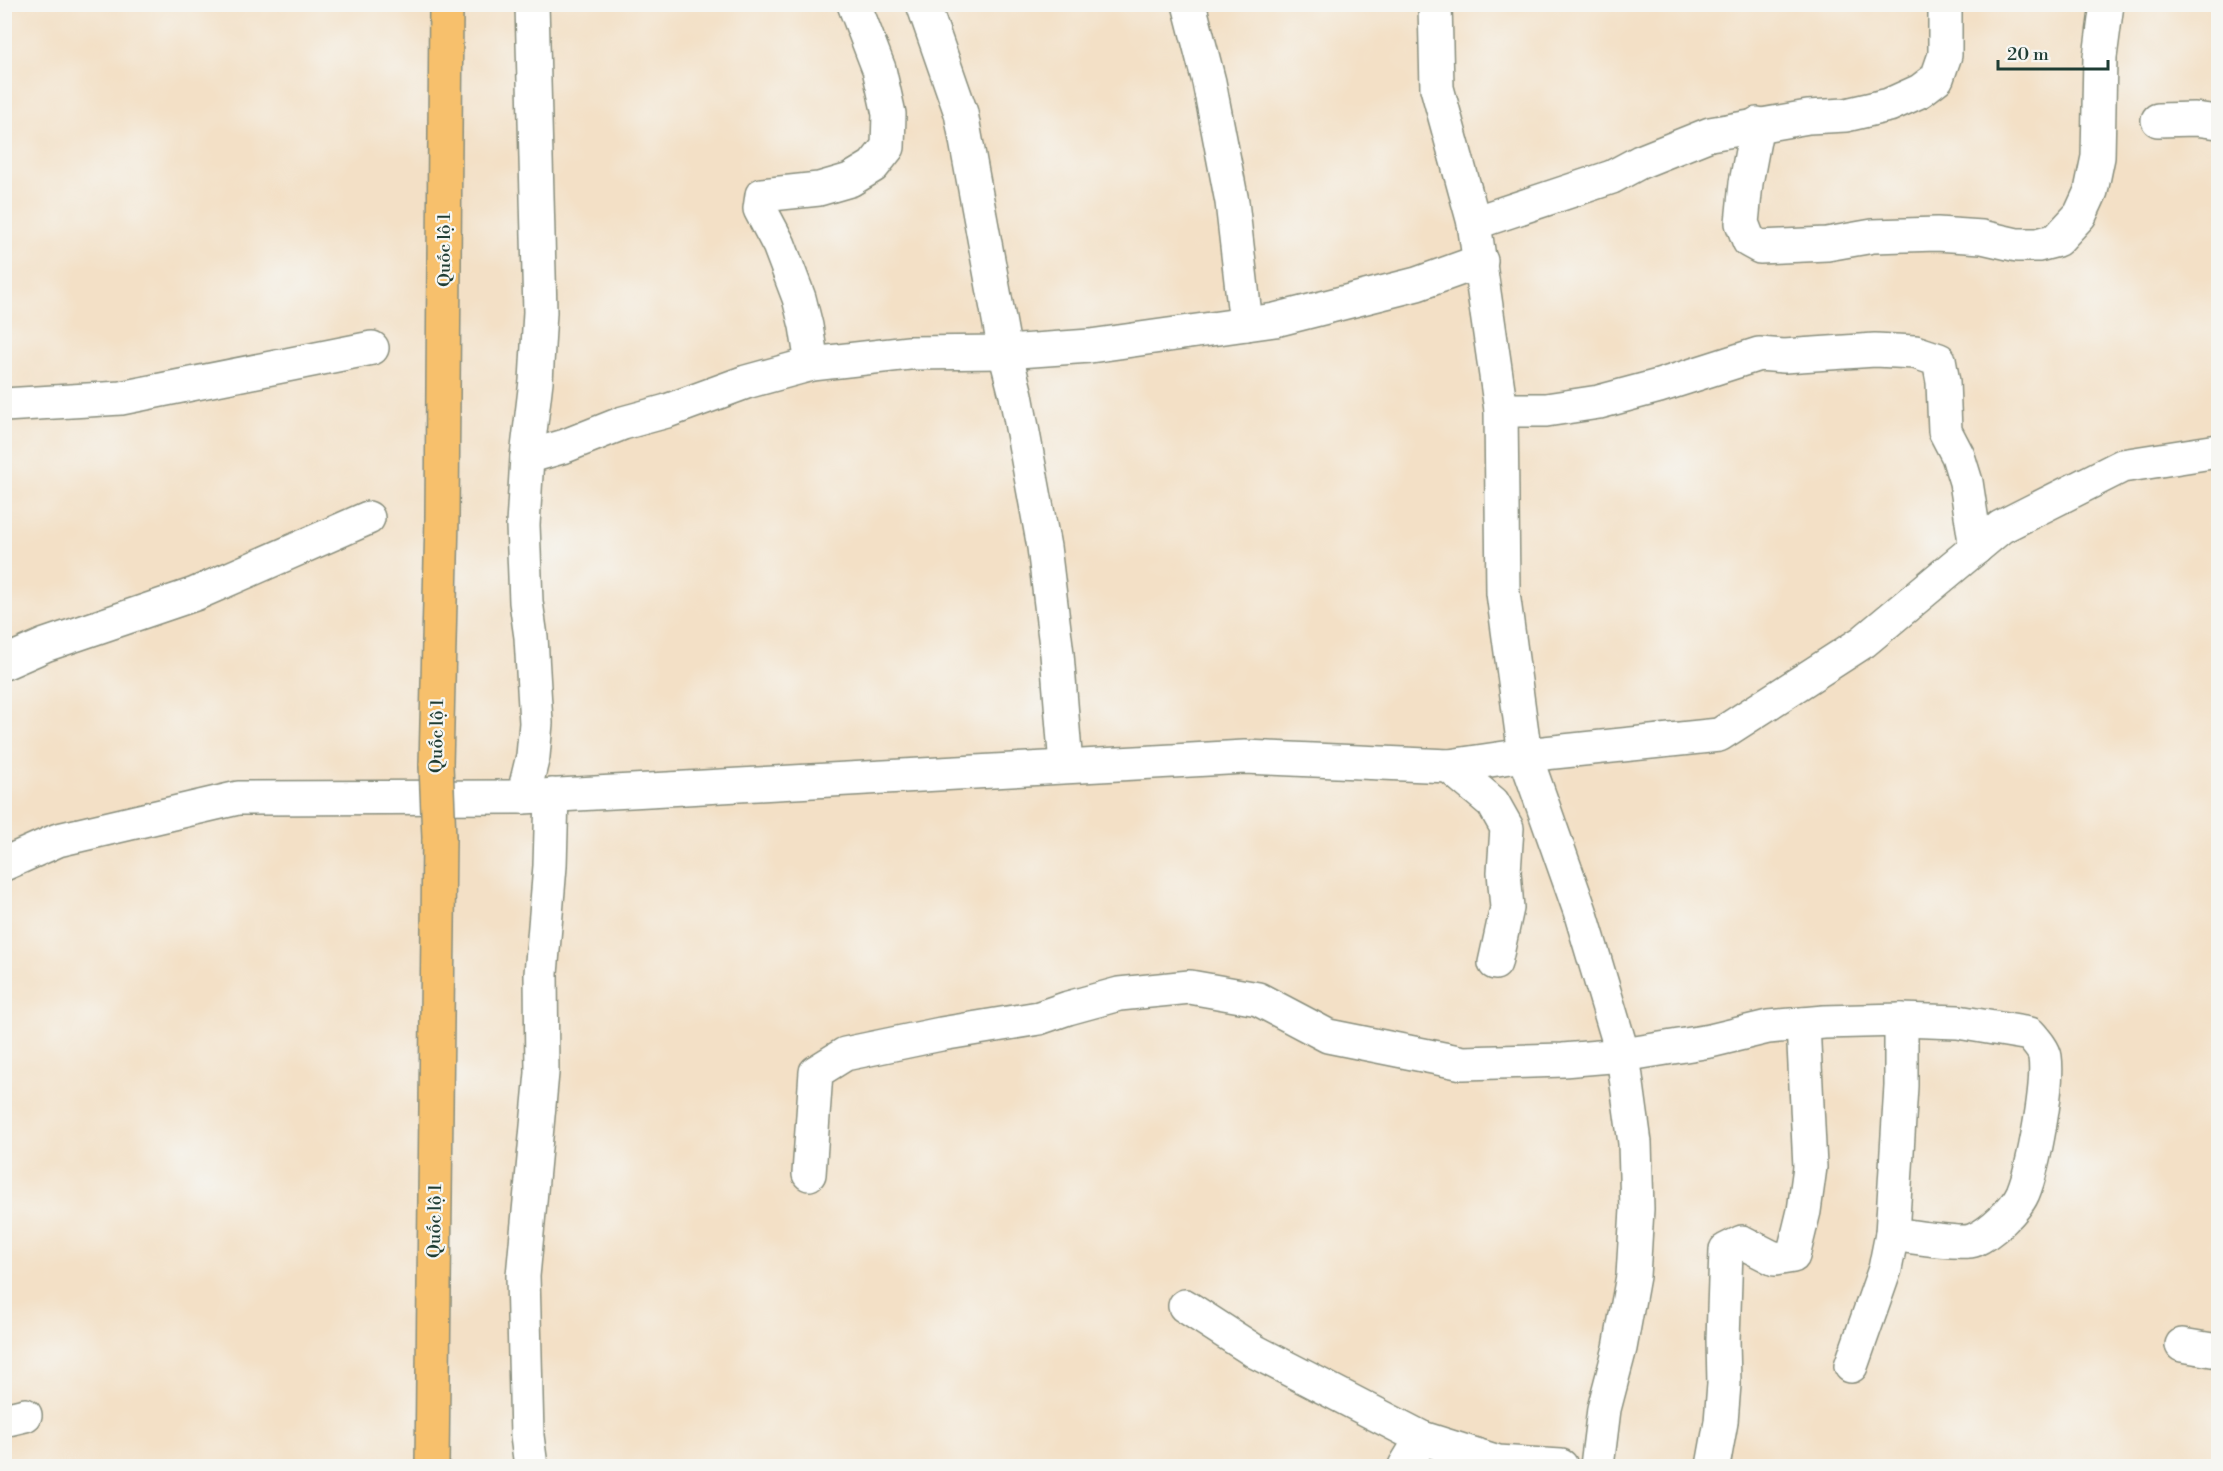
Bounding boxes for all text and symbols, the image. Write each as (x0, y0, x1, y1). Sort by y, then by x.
scale bar (1998, 33, 2108, 71)
text: 20 m (2007, 43, 2049, 66)
street label: Quốc lộ 1 (433, 213, 456, 287)
street label: Quốc lộ 1 (425, 698, 449, 773)
street label: Quốc lộ 1 (423, 1183, 447, 1258)

